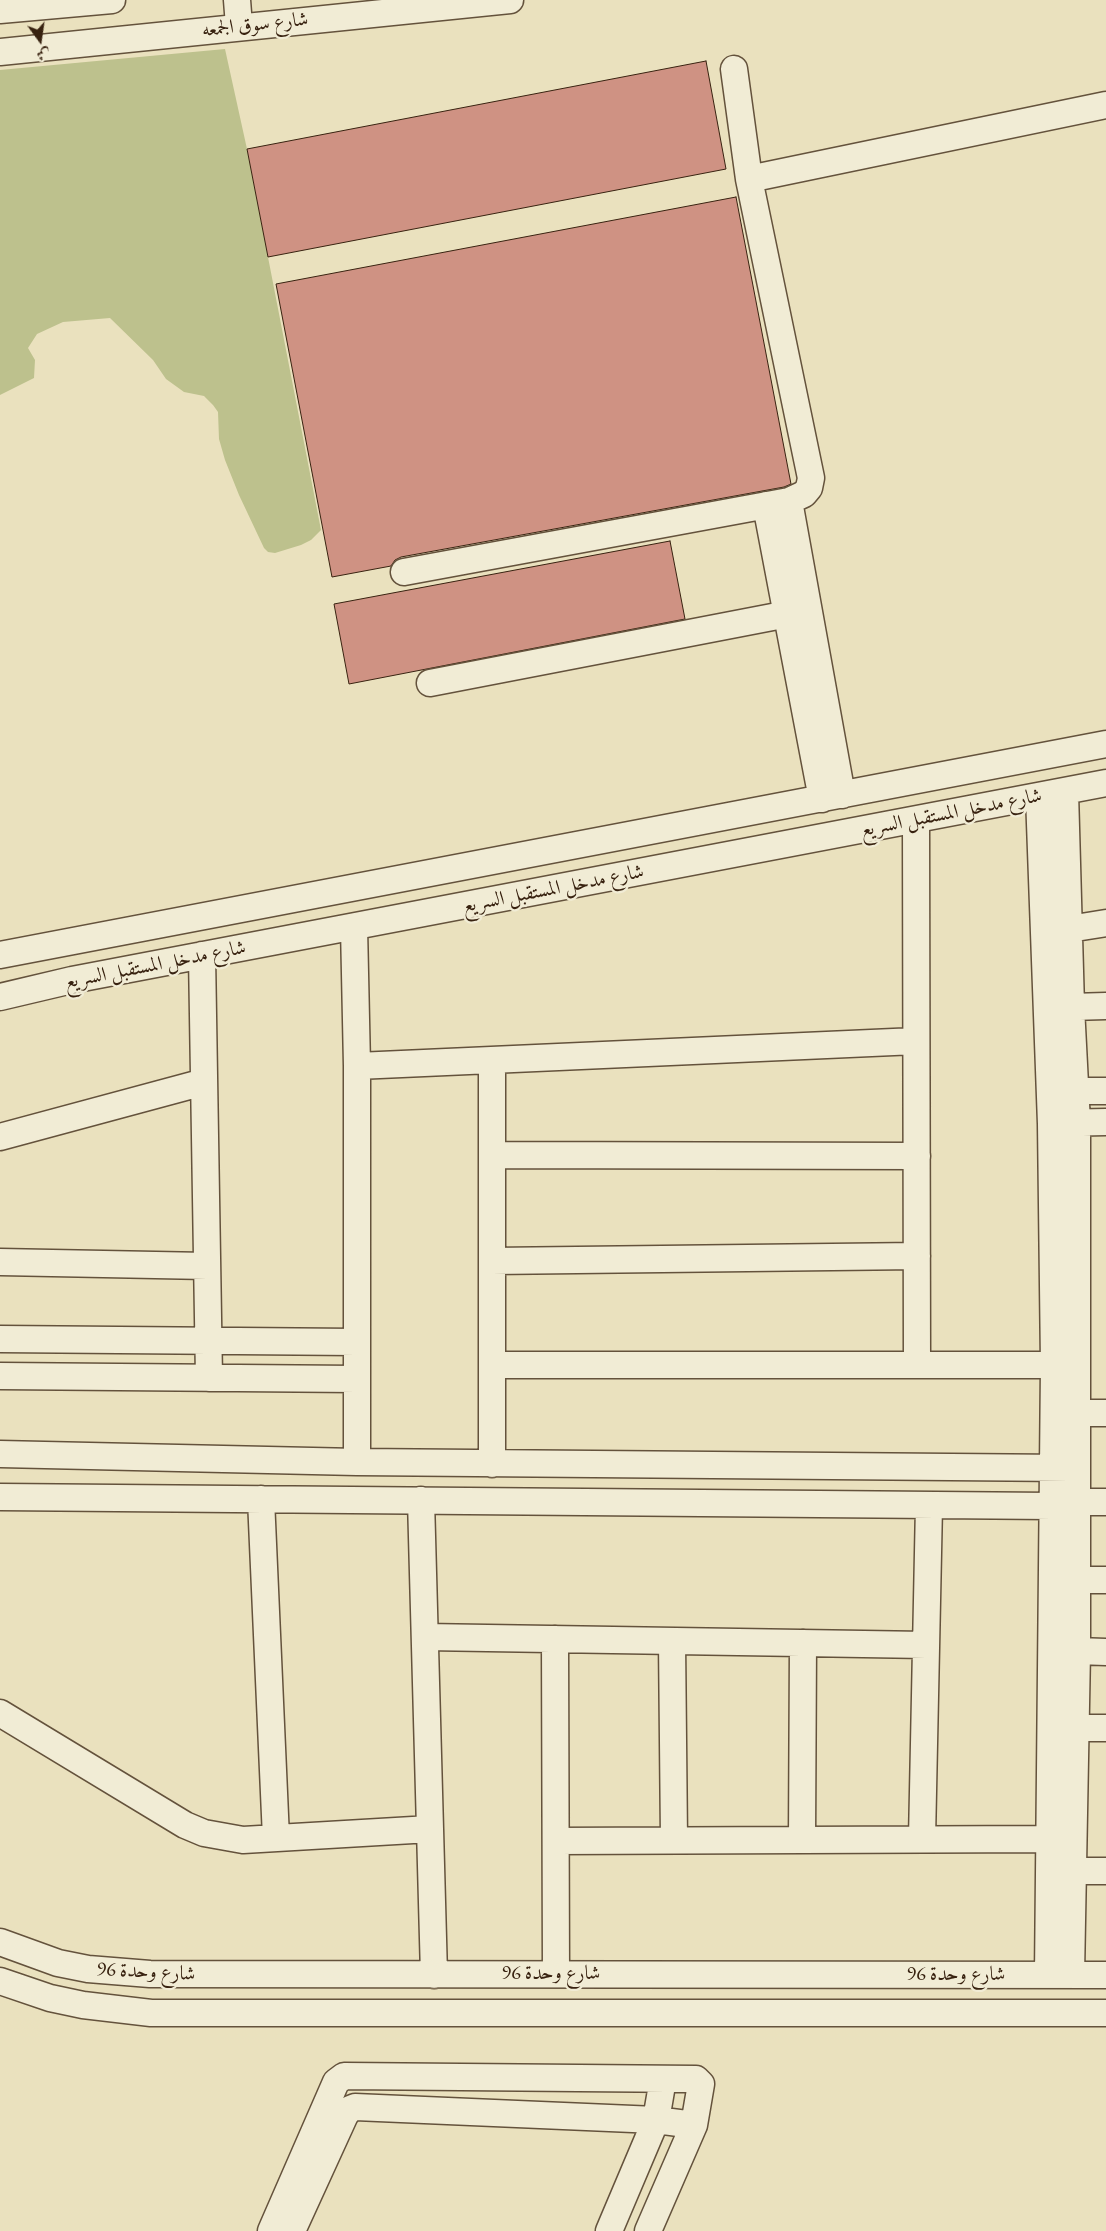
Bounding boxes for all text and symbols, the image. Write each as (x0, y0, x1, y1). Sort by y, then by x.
street label: شارع سوق الجمعه (201, 7, 309, 43)
north arrow (15, 15, 65, 65)
text: ش (35, 44, 53, 65)
street label: شارع مدخل المستقبل السريع (858, 784, 1044, 842)
street label: شارع مدخل المستقبل السريع (460, 860, 646, 918)
street label: شارع مدخل المستقبل السريع (62, 936, 248, 994)
street label: شارع وحدة 96 (96, 1957, 196, 1987)
street label: شارع وحدة 96 (502, 1962, 600, 1986)
street label: شارع وحدة 96 (907, 1963, 1005, 1987)

